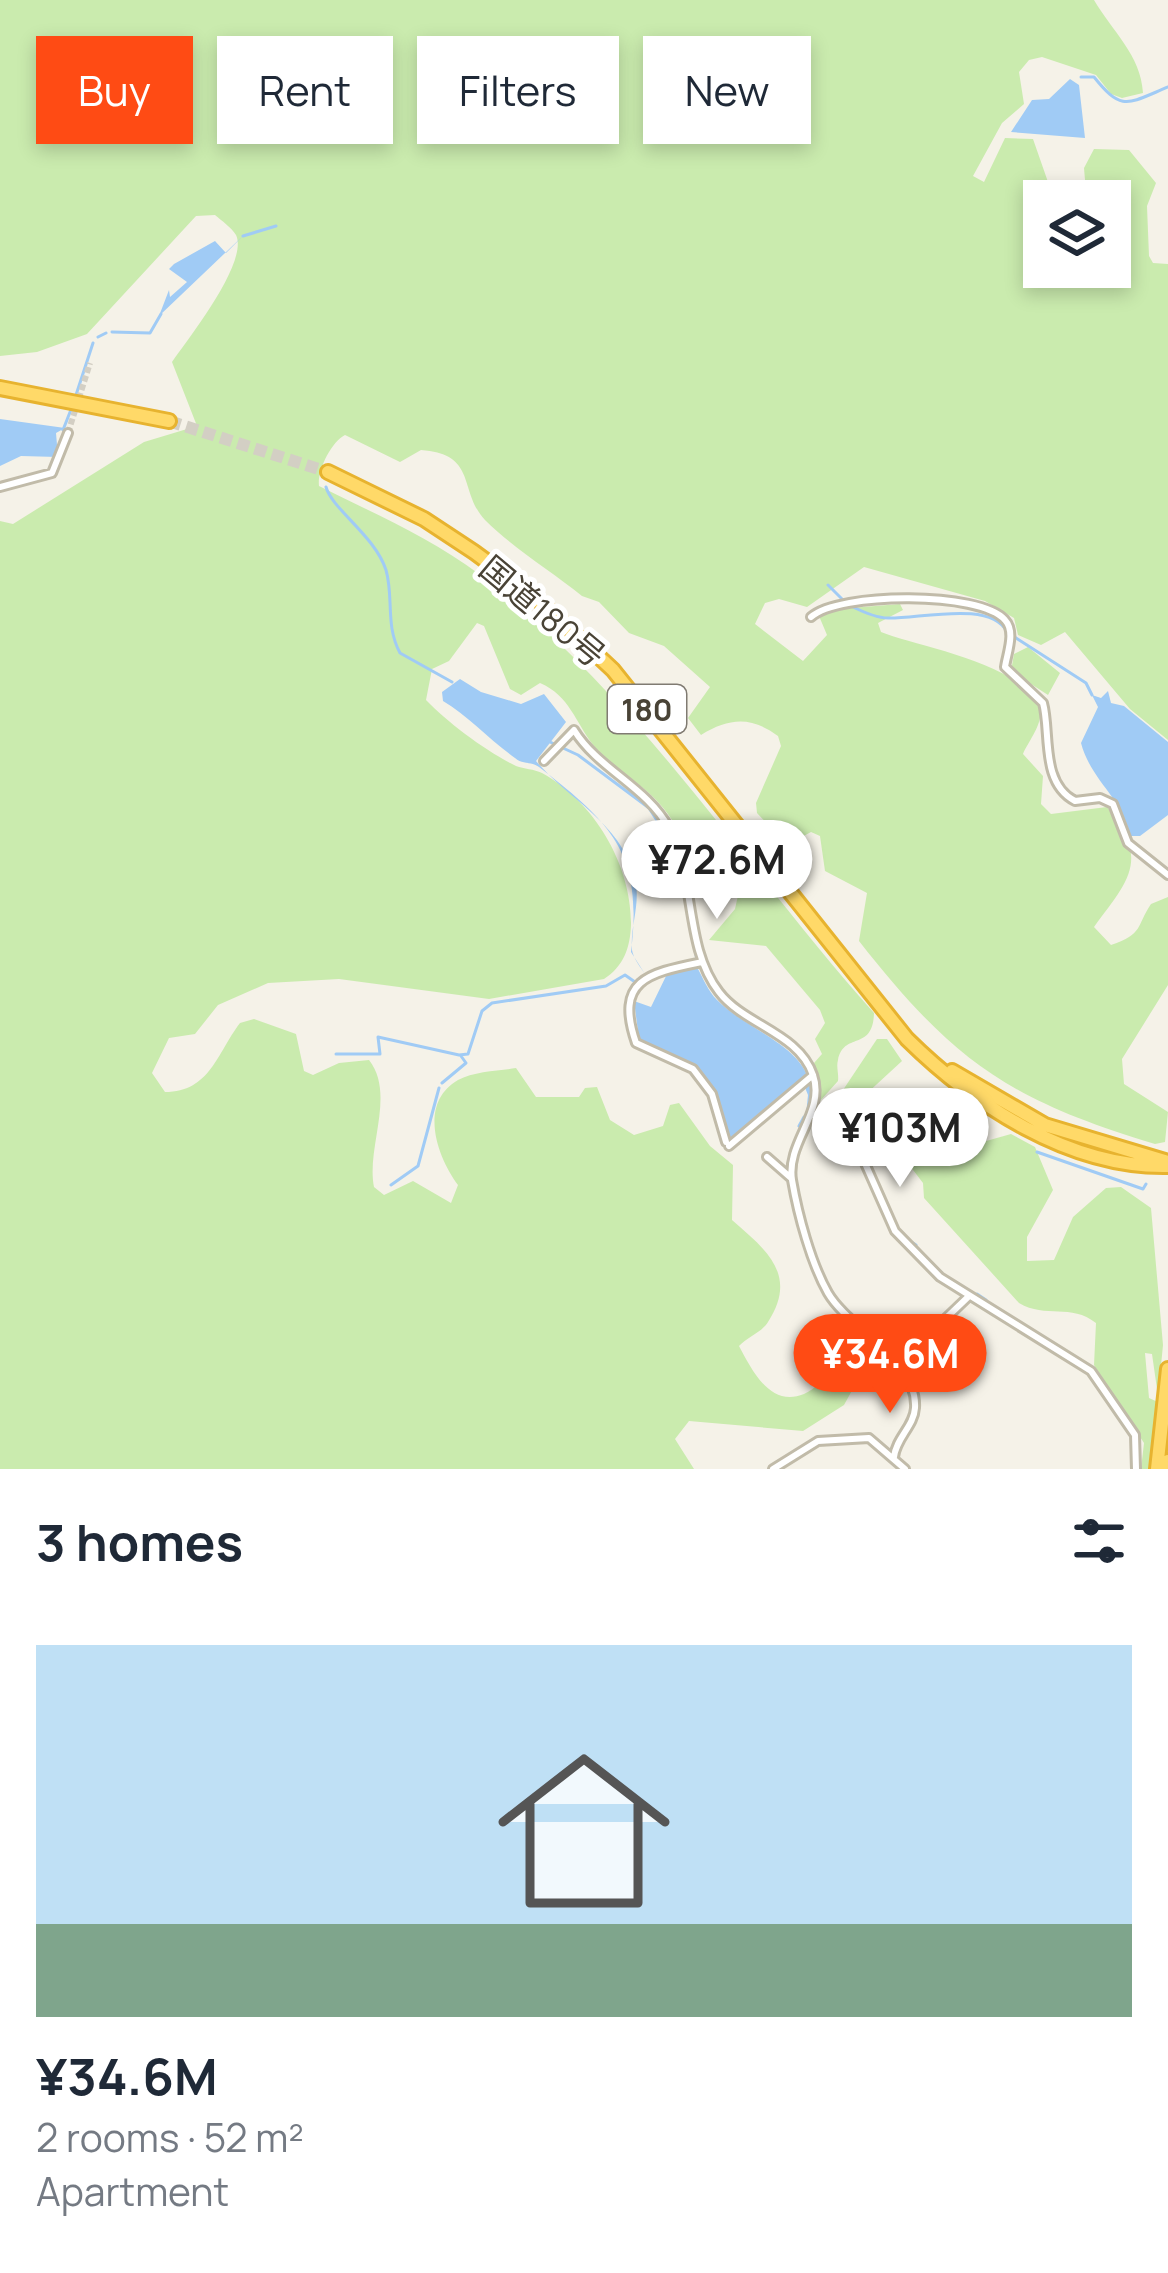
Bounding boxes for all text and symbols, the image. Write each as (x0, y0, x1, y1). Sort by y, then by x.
chip: Buy (36, 36, 193, 144)
chip: Rent (217, 36, 393, 144)
chip: Filters (417, 36, 619, 144)
chip: New (643, 36, 811, 144)
map controls (1023, 180, 1131, 288)
button: layers (1023, 180, 1131, 288)
street label: 国道180号 (471, 545, 615, 677)
road number: 180 (608, 685, 686, 733)
pin: ¥72.6M (619, 820, 815, 922)
text: ¥72.6M (648, 832, 786, 886)
pin: ¥103M (816, 1088, 984, 1190)
text: ¥103M (839, 1100, 961, 1154)
pin: ¥34.6M (792, 1314, 988, 1416)
text: ¥34.6M (821, 1326, 959, 1380)
text: 3 homes (36, 1507, 243, 1576)
icon: filters (1066, 1508, 1132, 1574)
icon: home (476, 1723, 692, 1939)
text: ¥34.6M (36, 2041, 218, 2110)
text: 2 rooms · 52 m² (36, 2110, 304, 2164)
text: Apartment (36, 2164, 229, 2218)

